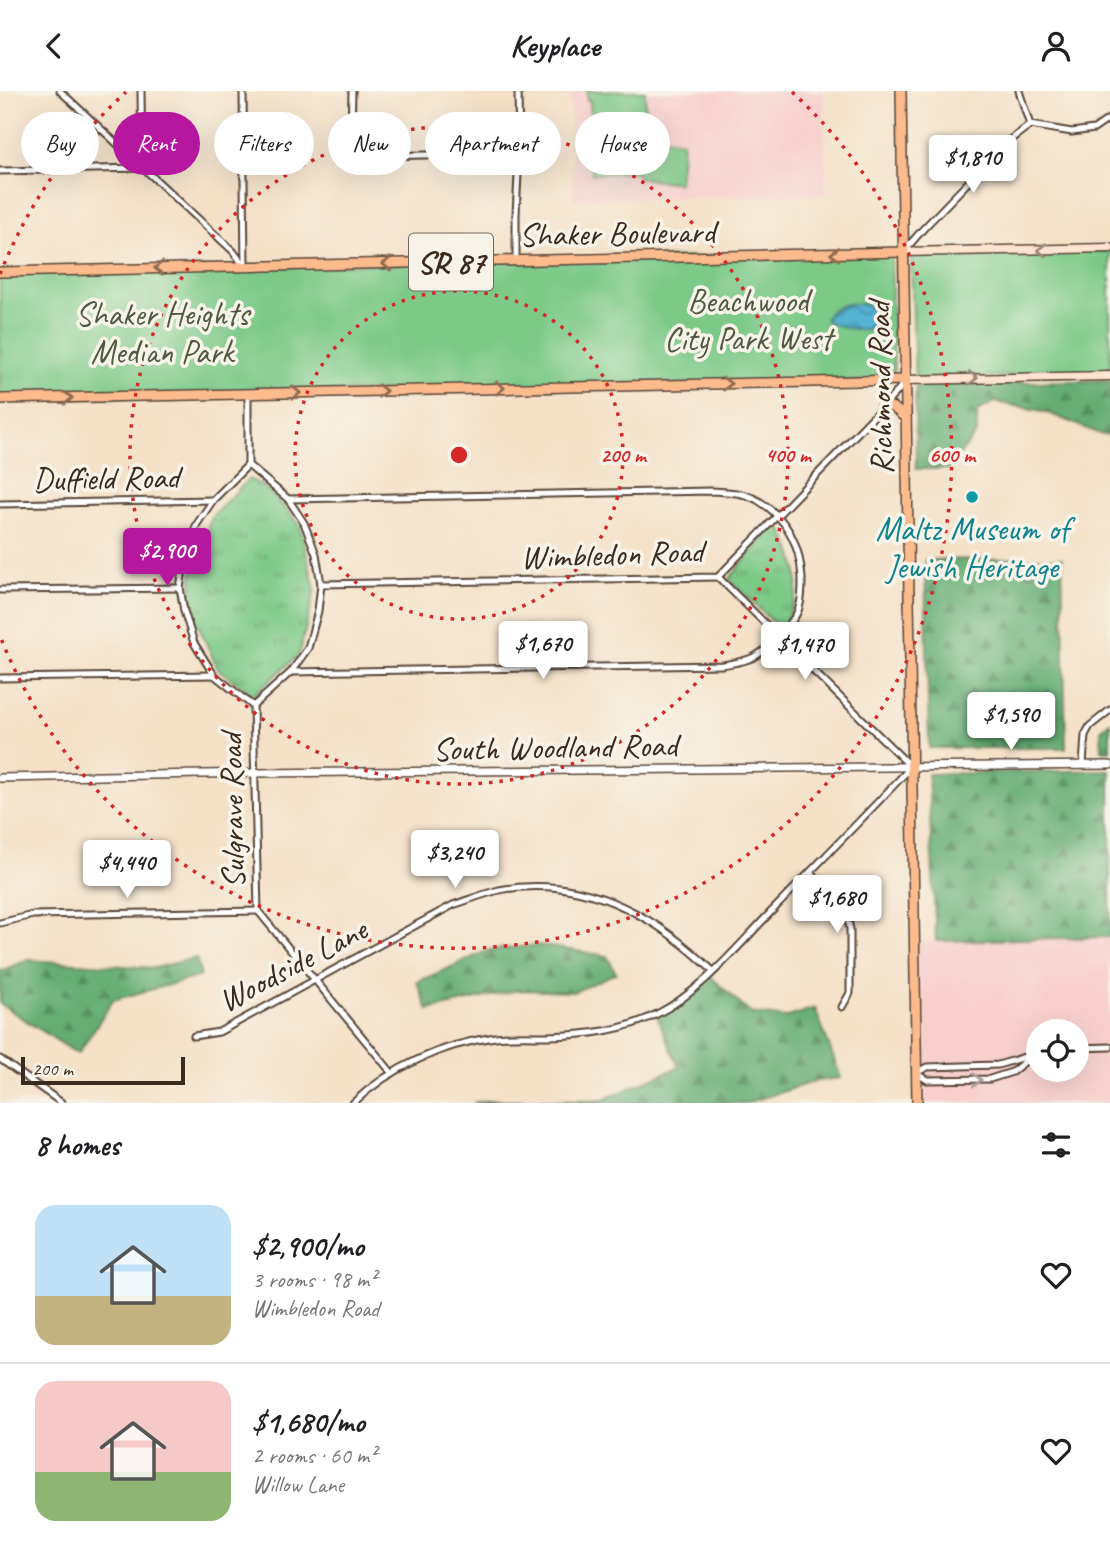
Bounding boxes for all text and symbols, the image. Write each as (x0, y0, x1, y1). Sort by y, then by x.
text: Keyplace (510, 25, 600, 66)
icon: back (35, 27, 73, 65)
icon: person (1037, 27, 1075, 65)
chip: Buy (21, 112, 99, 175)
chip: Rent (113, 112, 200, 175)
chip: Filters (214, 112, 314, 175)
chip: New (328, 112, 411, 175)
chip: Apartment (425, 112, 561, 175)
chip: House (575, 112, 670, 175)
pin: $1,810 (916, 135, 1030, 195)
text: $1,810 (945, 143, 1001, 172)
street label: Shaker Boulevard (519, 210, 720, 256)
road number: SR 87 (409, 233, 493, 291)
one-way arrow (1036, 242, 1047, 257)
one-way arrow (829, 246, 840, 261)
one-way arrow (381, 256, 392, 271)
one-way arrow (153, 260, 164, 276)
park label: Beachwood City Park West (664, 280, 836, 360)
park label: Shaker Heights Median Park (75, 293, 251, 373)
street label: Richmond Road (857, 296, 903, 475)
one-way arrow (968, 371, 979, 386)
one-way arrow (722, 376, 733, 391)
one-way arrow (495, 381, 506, 396)
one-way arrow (378, 383, 388, 399)
one-way arrow (290, 385, 301, 400)
one-way arrow (63, 390, 74, 405)
text: 200 m (600, 442, 648, 468)
text: 400 m (765, 442, 813, 468)
text: 600 m (929, 442, 977, 468)
centre of rings (447, 443, 471, 467)
street label: Duffield Road (32, 456, 185, 500)
marker: Maltz Museum of Jewish Heritage (964, 489, 980, 505)
place label: Maltz Museum of Jewish Heritage (876, 508, 1076, 588)
pin: $2,900 (110, 529, 224, 588)
street label: Wimbledon Road (520, 530, 709, 578)
text: $2,900 (139, 536, 195, 565)
pin: $1,670 (486, 621, 600, 681)
pin: $1,470 (748, 623, 862, 682)
text: $1,670 (515, 629, 571, 658)
text: $1,470 (777, 630, 833, 659)
pin: $1,590 (954, 693, 1068, 752)
text: $1,590 (983, 700, 1039, 729)
street label: South Woodland Road (432, 724, 683, 770)
street label: Sulgrave Road (210, 728, 254, 889)
pin: $3,240 (398, 831, 512, 890)
text: $3,240 (427, 838, 483, 867)
pin: $4,440 (70, 841, 184, 900)
text: $4,440 (99, 848, 155, 877)
pin: $1,680 (780, 875, 894, 935)
text: $1,680 (809, 883, 865, 912)
street label: Woodside Lane (211, 907, 376, 1021)
map controls (1026, 1019, 1089, 1082)
button: locate (1026, 1019, 1089, 1082)
scale bar (21, 1054, 186, 1086)
text: 200 m (32, 1057, 73, 1081)
one-way arrow (972, 1072, 983, 1087)
text: 8 homes (35, 1126, 120, 1164)
icon: filters (1037, 1126, 1075, 1164)
text: $2,900/mo (252, 1227, 364, 1265)
icon: home (91, 1233, 175, 1317)
icon: heart (1037, 1256, 1075, 1294)
text: 3 rooms · 98 m² (252, 1265, 376, 1294)
text: Wimbledon Road (252, 1294, 379, 1323)
text: $1,680/mo (252, 1403, 365, 1441)
icon: home (91, 1409, 175, 1493)
icon: heart (1037, 1432, 1075, 1470)
text: 2 rooms · 60 m² (252, 1441, 376, 1470)
text: Willow Lane (252, 1470, 344, 1499)

